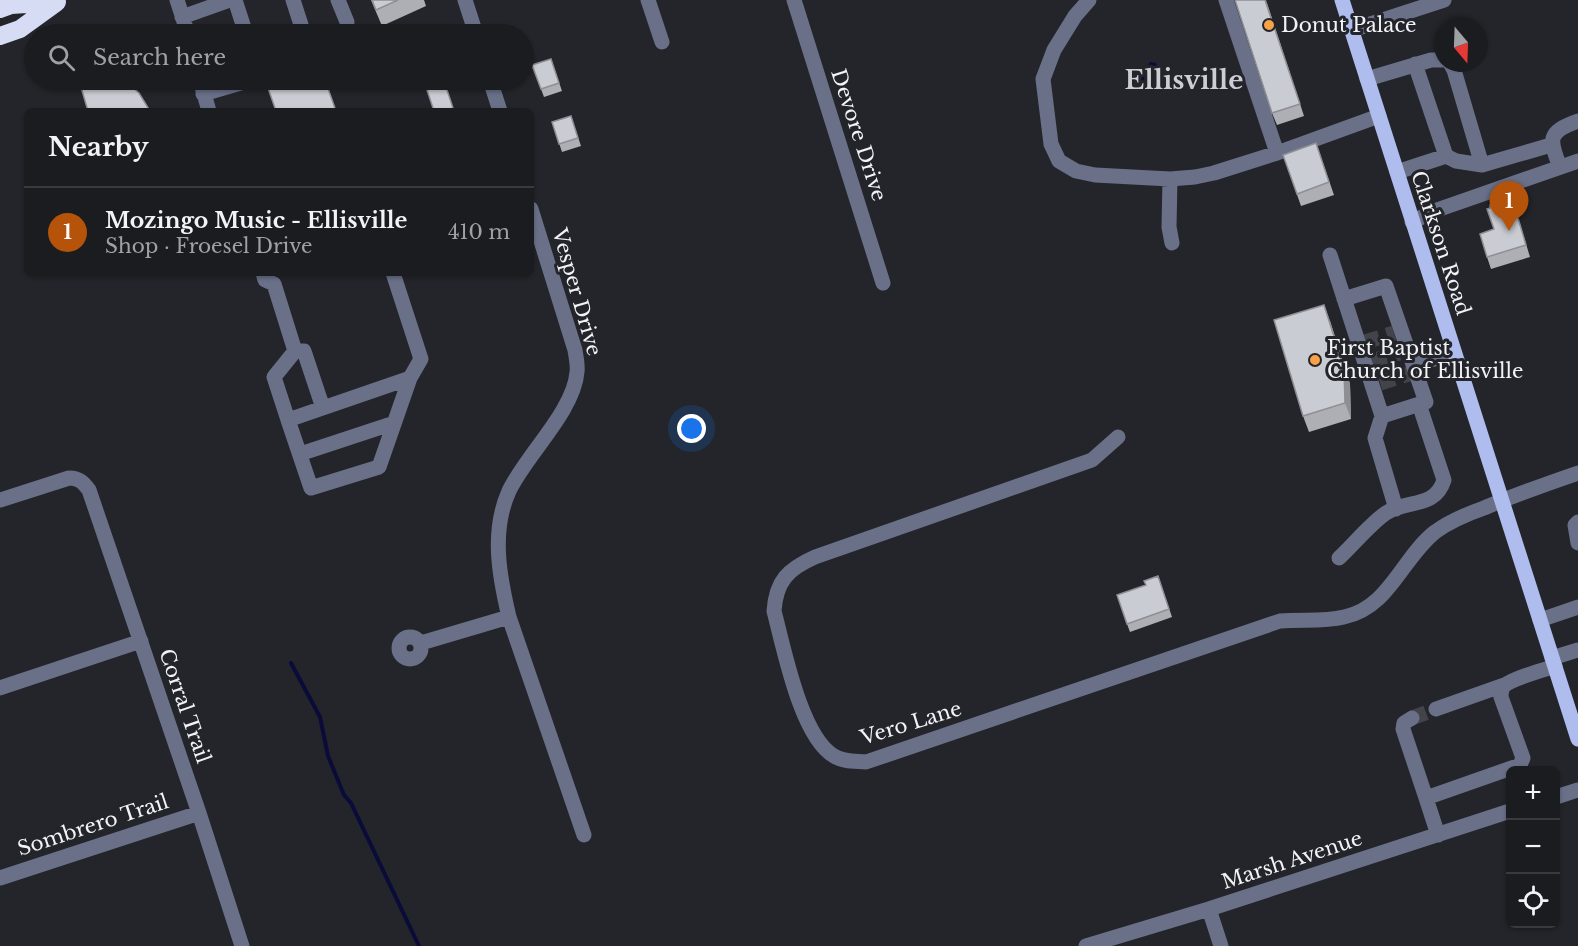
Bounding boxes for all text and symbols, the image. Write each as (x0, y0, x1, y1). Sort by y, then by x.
place label: Donut Palace (1281, 13, 1417, 37)
marker: Donut Palace (1262, 18, 1276, 32)
north arrow (1434, 18, 1488, 72)
search box (24, 24, 534, 90)
icon: search (45, 41, 78, 74)
text: Search here (93, 44, 226, 71)
district label: Ellisville (1125, 64, 1243, 96)
street label: Devore Drive (826, 66, 892, 204)
text: Nearby (48, 131, 149, 163)
street label: Clarkson Road (1406, 168, 1476, 318)
pin: 1 (1490, 182, 1528, 231)
text: Mozingo Music - Ellisville (105, 207, 407, 234)
text: 1 (63, 220, 72, 244)
text: 410 m (448, 220, 510, 244)
street label: Vesper Drive (547, 225, 607, 359)
text: Shop · Froesel Drive (105, 234, 313, 258)
place label: First Baptist Church of Ellisville (1327, 336, 1524, 383)
marker: First Baptist Church of Ellisville (1308, 353, 1322, 367)
your location (677, 414, 706, 443)
street label: Corral Trail (154, 646, 216, 766)
street label: Vero Lane (857, 696, 964, 750)
map controls (1506, 766, 1560, 928)
button: + (1506, 766, 1560, 820)
street label: Sombrero Trail (14, 789, 172, 861)
button: − (1506, 820, 1560, 874)
street label: Marsh Avenue (1219, 826, 1365, 894)
button: locate (1506, 874, 1560, 928)

